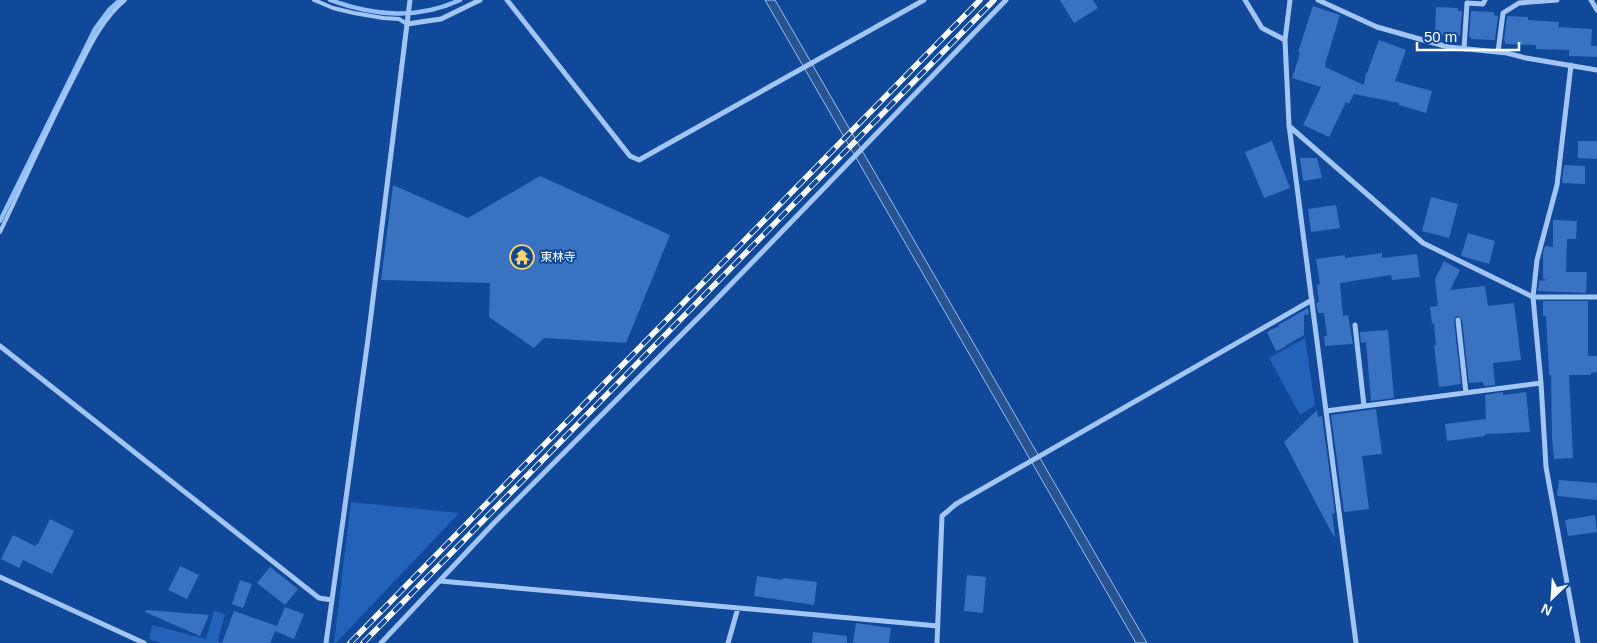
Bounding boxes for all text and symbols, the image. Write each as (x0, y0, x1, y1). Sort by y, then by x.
scale bar (1417, 20, 1520, 52)
text: 50 m (1424, 28, 1457, 45)
temple icon: 東林寺 (509, 244, 535, 270)
place label: 東林寺 (540, 250, 576, 264)
north arrow (1527, 573, 1577, 623)
text: N (1539, 600, 1554, 619)

